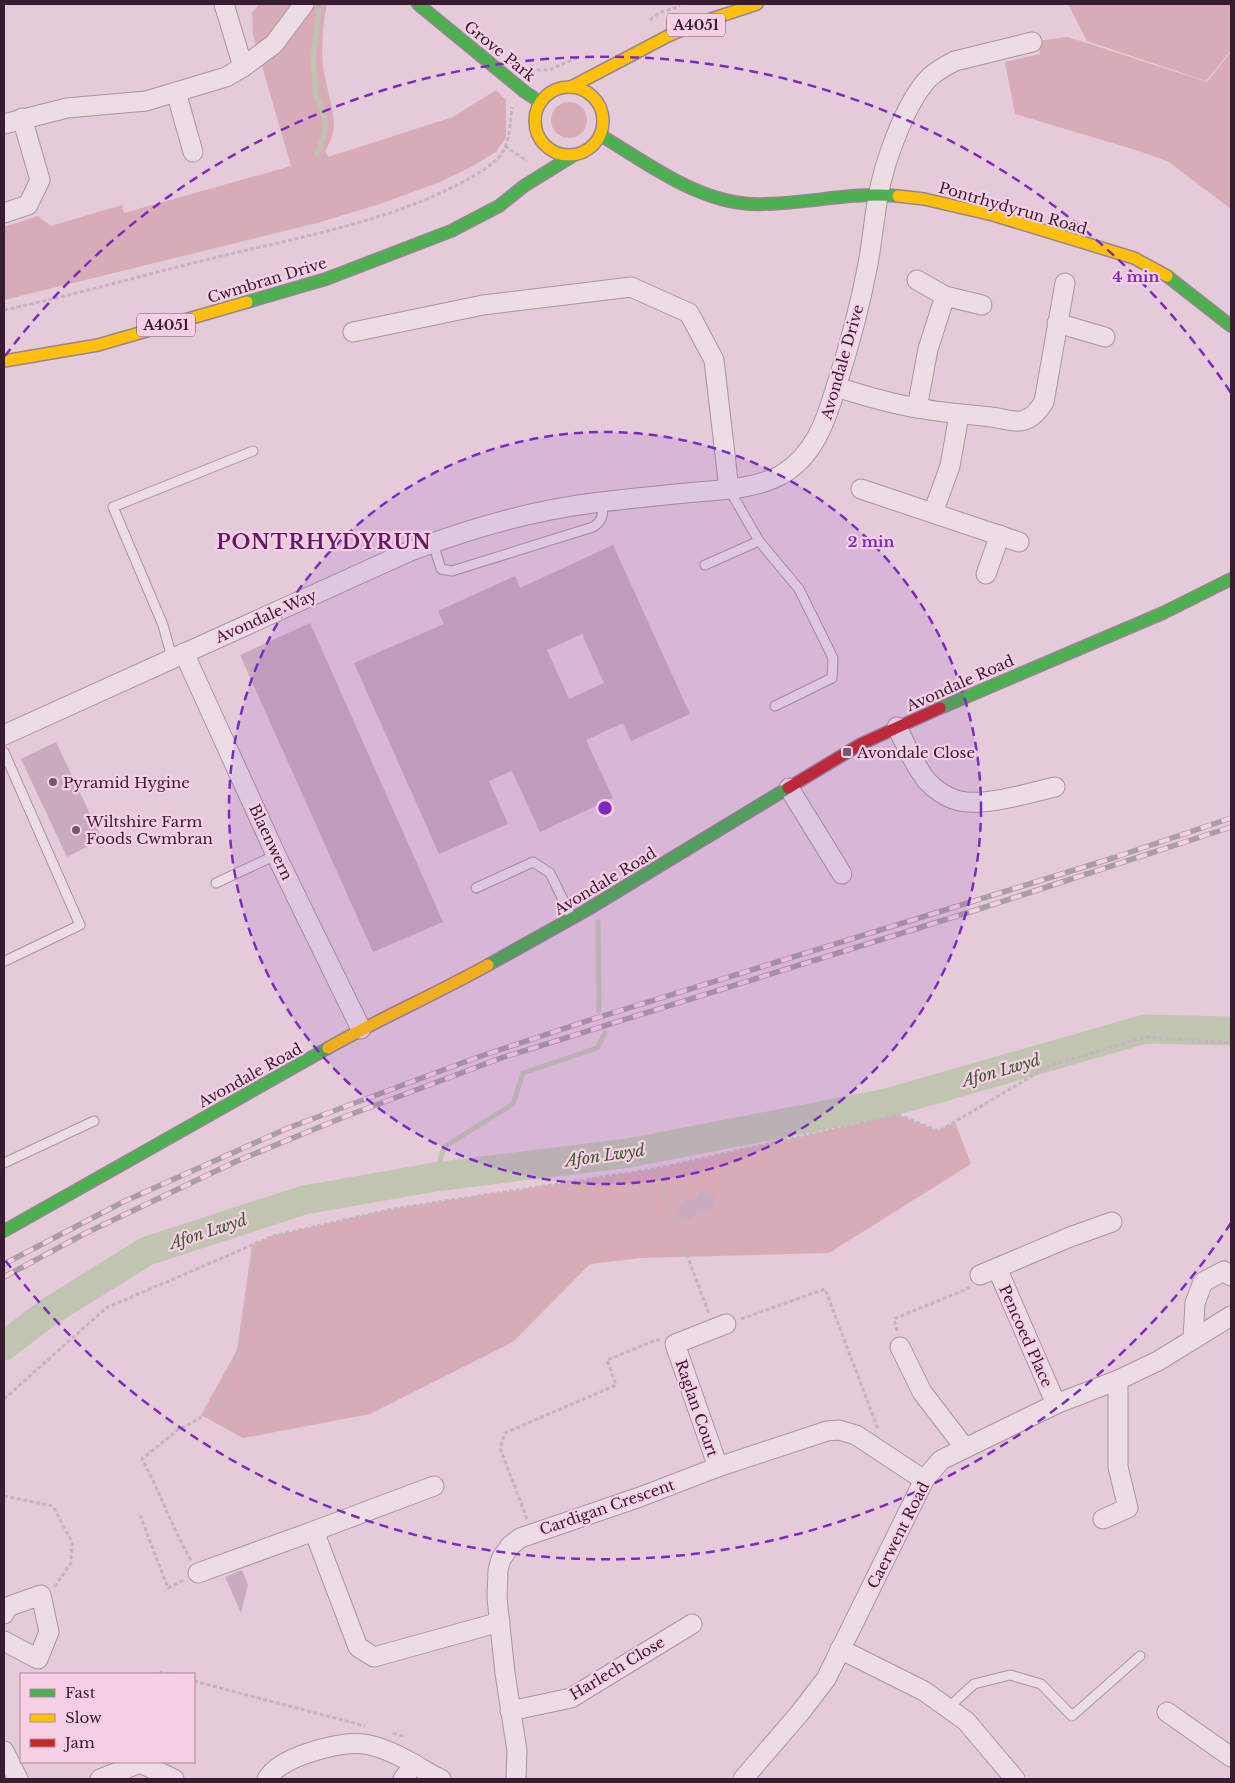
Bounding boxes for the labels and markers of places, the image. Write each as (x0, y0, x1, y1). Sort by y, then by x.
place label: Avondale Close (856, 743, 975, 762)
marker: Avondale Close (841, 746, 853, 758)
place label: Pyramid Hygine (63, 773, 190, 792)
marker: Pyramid Hygine (47, 776, 59, 788)
centre of rings (596, 799, 614, 817)
place label: Wiltshire Farm Foods Cwmbran (85, 812, 213, 848)
marker: Wiltshire Farm Foods Cwmbran (70, 824, 82, 836)

